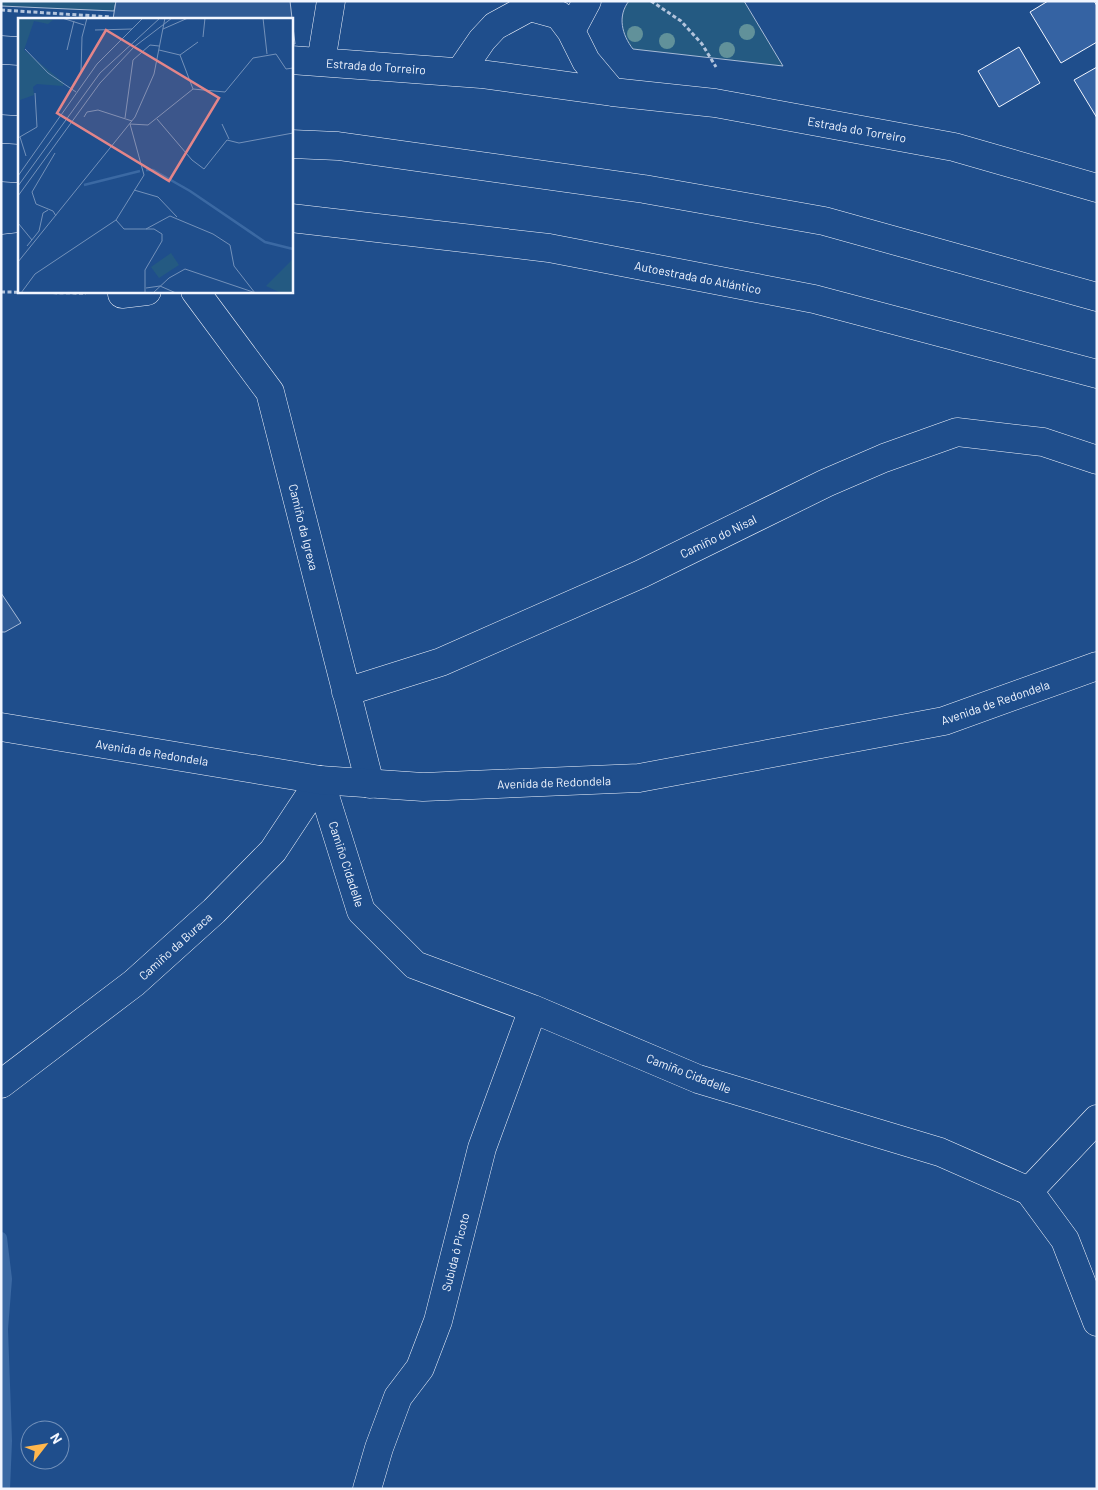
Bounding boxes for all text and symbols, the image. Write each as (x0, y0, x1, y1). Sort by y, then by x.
inset map (18, 18, 292, 292)
street label: Estrada do Torreiro (326, 56, 426, 76)
street label: Estrada do Torreiro (807, 113, 907, 145)
street label: Autoestrada do Atlántico (633, 258, 763, 296)
street label: Camiño da Igrexa (286, 482, 322, 572)
street label: Camiño do Nisal (678, 512, 758, 560)
street label: Avenida de Redondela (939, 677, 1051, 727)
street label: Avenida de Redondela (95, 736, 209, 768)
street label: Avenida de Redondela (497, 773, 611, 791)
street label: Camiño Cidadelle (326, 819, 368, 909)
street label: Camiño da Buraca (136, 910, 214, 982)
street label: Camiño Cidadelle (645, 1050, 733, 1096)
street label: Subida ó Picoto (438, 1211, 472, 1293)
north arrow (20, 1420, 70, 1470)
text: N (47, 1430, 66, 1446)

